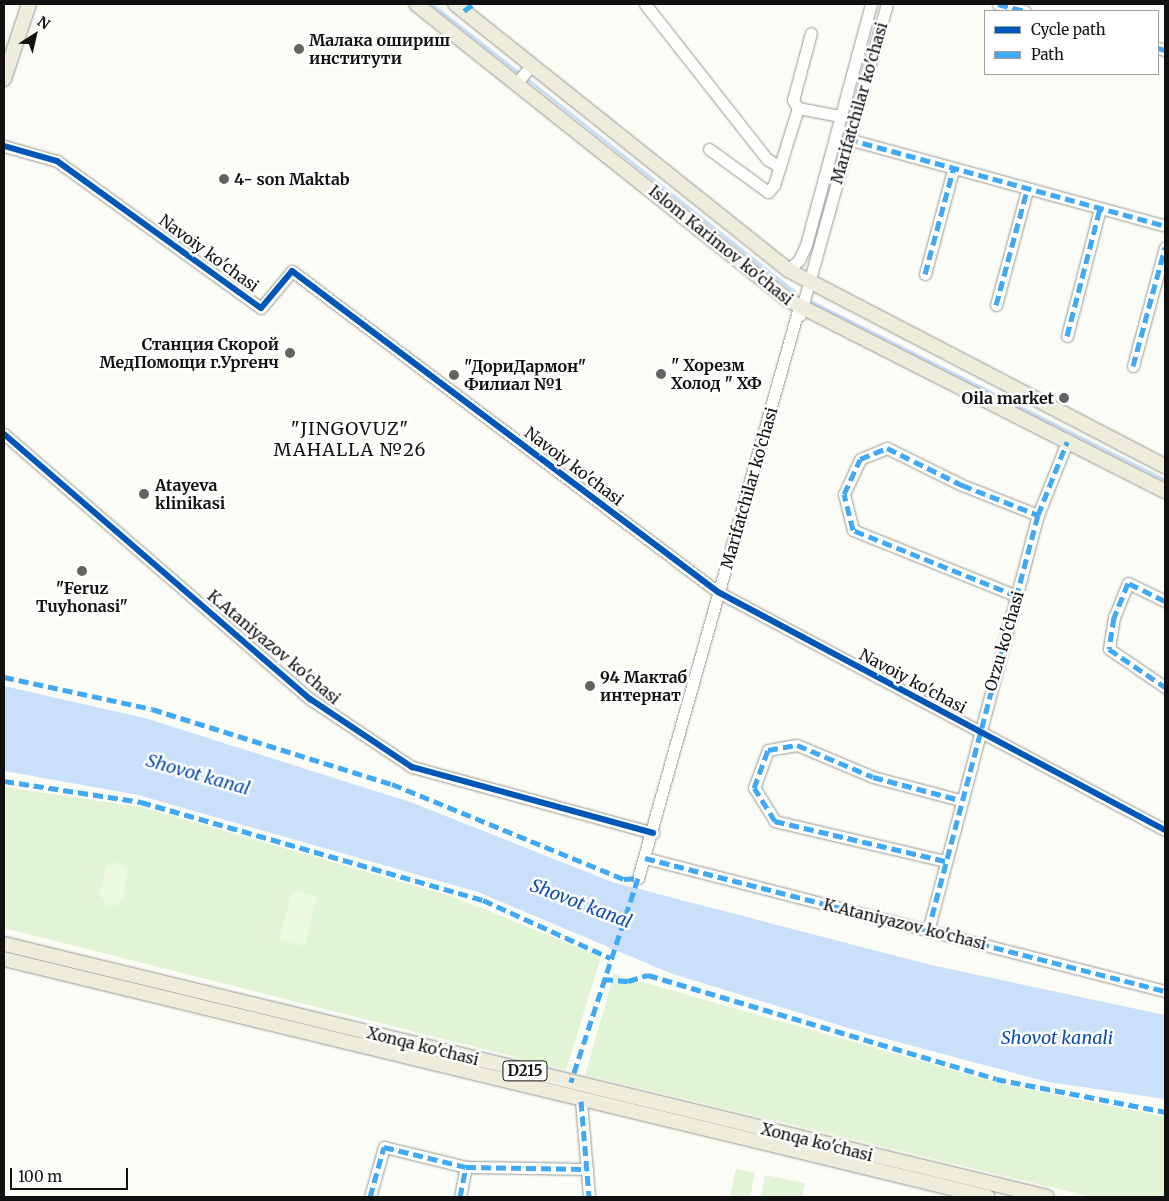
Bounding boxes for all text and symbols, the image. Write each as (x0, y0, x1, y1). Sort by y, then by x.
north arrow (10, 10, 60, 60)
legend (984, 10, 1159, 75)
text: N (34, 12, 53, 33)
street label: Marifatchilar ko'chasi (827, 20, 891, 186)
text: Cycle path (1031, 20, 1106, 39)
place label: Малака ошириш институти (309, 30, 450, 68)
marker: Малака ошириш институти (293, 43, 305, 55)
text: Path (1031, 45, 1064, 64)
place label: 4- son Maktab (234, 169, 350, 189)
marker: 4- son Maktab (218, 173, 230, 185)
street label: Islom Karimov ko'chasi (645, 181, 797, 309)
street label: Navoiy ko'chasi (155, 210, 263, 296)
place label: Станция Скорой МедПомощи г.Ургенч (99, 334, 279, 372)
marker: Станция Скорой МедПомощи г.Ургенч (283, 346, 297, 360)
place label: " Хорезм Холод " ХФ (671, 355, 762, 393)
place label: "ДориДармон" Филиал №1 (464, 356, 586, 394)
marker: " Хорезм Холод " ХФ (655, 368, 667, 380)
marker: "ДориДармон" Филиал №1 (448, 369, 460, 381)
place label: Oila market (962, 388, 1054, 408)
marker: Oila market (1058, 392, 1070, 404)
street label: Marifatchilar ko'chasi (717, 405, 781, 571)
district label: "JINGOVUZ" MAHALLA №26 (272, 419, 428, 462)
street label: Navoiy ko'chasi (521, 423, 627, 509)
place label: Atayeva klinikasi (155, 475, 225, 513)
marker: Atayeva klinikasi (137, 487, 151, 501)
marker: "Feruz Tuyhonasi" (76, 565, 88, 577)
place label: "Feruz Tuyhonasi" (36, 578, 128, 616)
street label: K.Ataniyazov ko'chasi (204, 586, 344, 708)
street label: Orzu ko'chasi (981, 589, 1027, 693)
street label: Navoiy ko'chasi (856, 645, 970, 717)
place label: 94 Мактаб интернат (600, 667, 687, 705)
marker: 94 Мактаб интернат (584, 680, 596, 692)
water label: Shovot kanal (144, 750, 252, 800)
water label: Shovot kanal (527, 875, 635, 933)
street label: K.Ataniyazov ko'chasi (822, 894, 988, 954)
street label: Xonqa ko'chasi (365, 1023, 481, 1069)
water label: Shovot kanali (1001, 1027, 1113, 1049)
road number: D215 (501, 1058, 549, 1084)
street label: Xonqa ko'chasi (759, 1119, 875, 1165)
scale bar (12, 1158, 130, 1190)
text: 100 m (18, 1167, 62, 1186)

